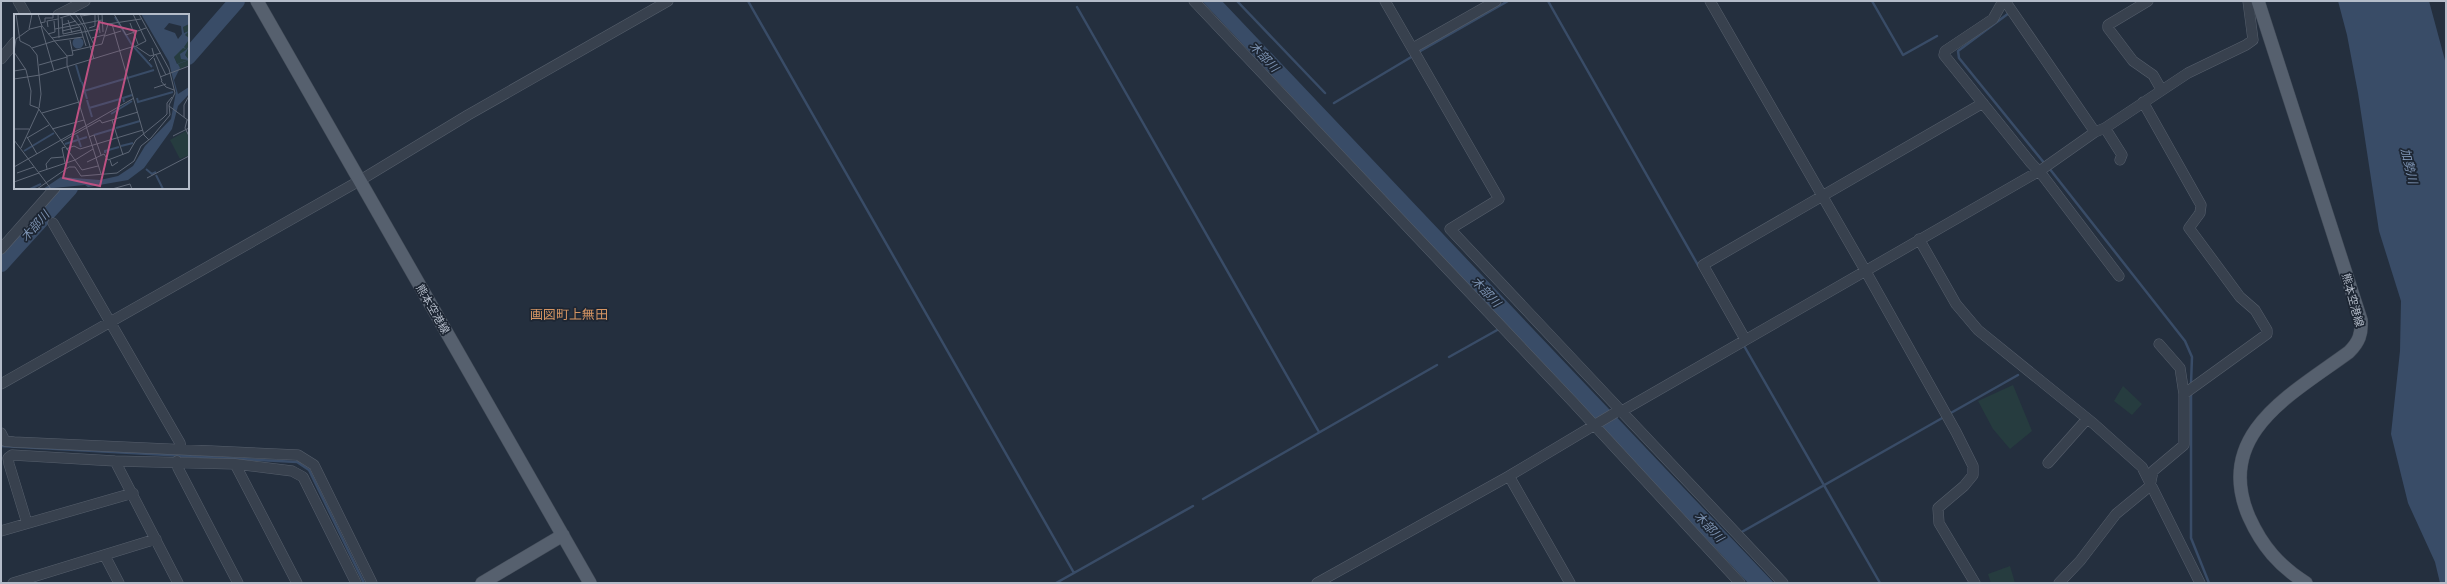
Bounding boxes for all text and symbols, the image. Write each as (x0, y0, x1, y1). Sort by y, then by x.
inset map (14, 14, 189, 189)
water label: 木部川 (1245, 38, 1283, 78)
water label: 加勢川 (2396, 147, 2421, 188)
water label: 木部川 (17, 206, 55, 245)
street label: 熊本空港線 (2338, 272, 2367, 329)
water label: 木部川 (1467, 273, 1505, 313)
street label: 熊本空港線 (412, 282, 453, 337)
district label: 画図町上無田 (530, 306, 608, 324)
water label: 木部川 (1690, 508, 1728, 548)

